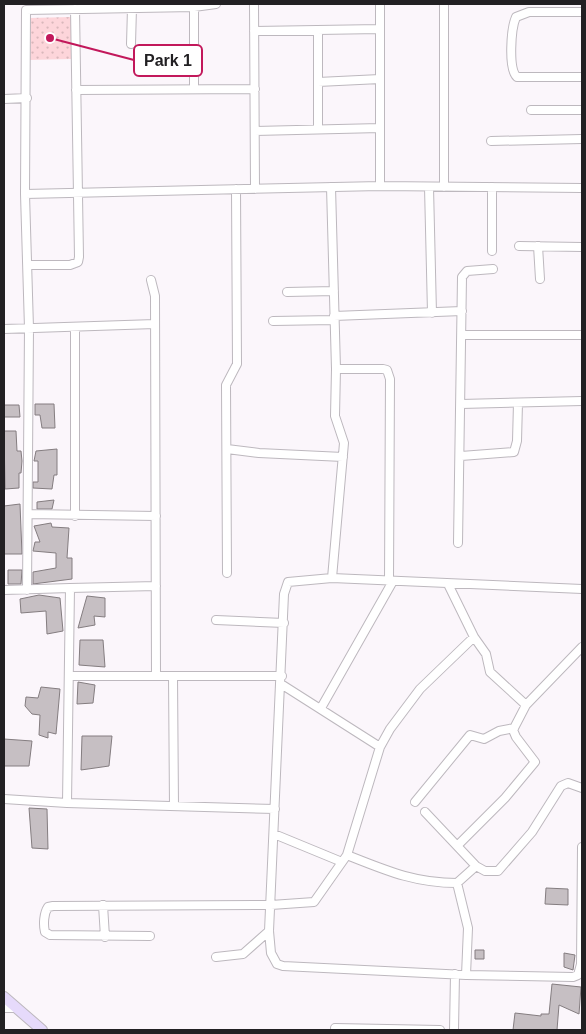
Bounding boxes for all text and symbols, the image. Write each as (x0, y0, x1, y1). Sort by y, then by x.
callout: Park 1 (134, 45, 202, 76)
text: Park 1 (144, 52, 192, 69)

